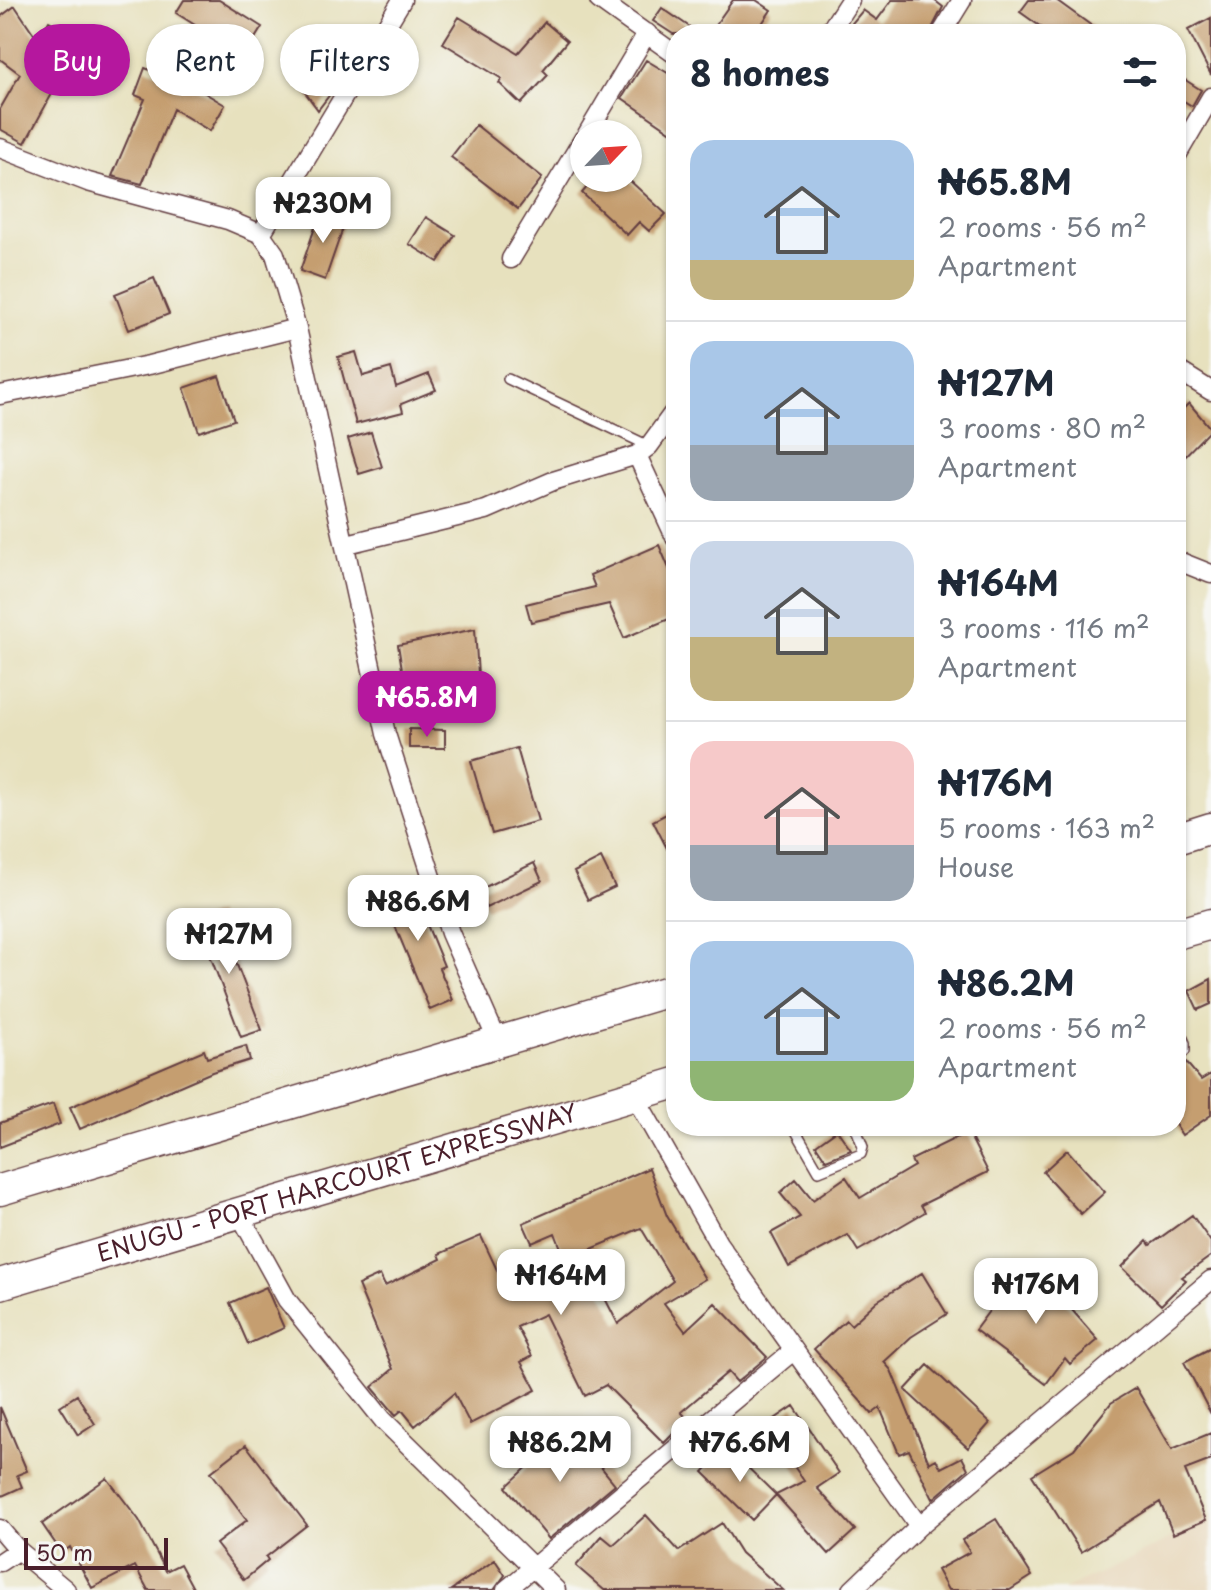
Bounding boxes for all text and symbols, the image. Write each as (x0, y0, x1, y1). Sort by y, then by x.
chip: Buy (24, 24, 130, 96)
chip: Rent (146, 24, 264, 96)
chip: Filters (280, 24, 419, 96)
text: 8 homes (690, 46, 830, 98)
icon: filters (1118, 50, 1162, 94)
north arrow (570, 120, 642, 192)
map controls (570, 120, 642, 192)
text: ₦65.8M (938, 155, 1072, 207)
icon: home (754, 172, 850, 268)
pin: ₦230M (267, 177, 379, 245)
text: ₦230M (274, 183, 372, 222)
text: 2 rooms · 56 m² (938, 207, 1147, 246)
text: Apartment (938, 246, 1077, 285)
text: ₦127M (938, 356, 1055, 408)
icon: home (754, 373, 850, 469)
text: 3 rooms · 80 m² (938, 408, 1146, 447)
text: Apartment (938, 447, 1077, 486)
text: ₦164M (938, 556, 1059, 608)
icon: home (754, 573, 850, 669)
text: 3 rooms · 116 m² (938, 608, 1150, 647)
text: Apartment (938, 647, 1077, 686)
pin: ₦65.8M (362, 671, 492, 739)
text: ₦65.8M (376, 677, 478, 716)
text: ₦176M (938, 756, 1053, 808)
icon: home (754, 773, 850, 869)
text: 5 rooms · 163 m² (938, 808, 1155, 847)
text: House (938, 847, 1014, 886)
pin: ₦86.6M (353, 875, 483, 943)
text: ₦86.6M (366, 881, 470, 920)
pin: ₦127M (173, 908, 285, 976)
text: ₦127M (184, 914, 274, 953)
text: ₦86.2M (938, 956, 1075, 1008)
icon: home (754, 973, 850, 1069)
text: 2 rooms · 56 m² (938, 1008, 1147, 1047)
text: Apartment (938, 1047, 1077, 1086)
street label: ENUGU - PORT HARCOURT EXPRESSWAY (92, 1093, 581, 1270)
pin: ₦164M (505, 1249, 617, 1317)
text: ₦164M (515, 1255, 607, 1294)
pin: ₦176M (980, 1258, 1092, 1326)
text: ₦176M (992, 1264, 1080, 1303)
pin: ₦86.2M (495, 1416, 625, 1484)
pin: ₦76.6M (675, 1416, 805, 1484)
text: ₦86.2M (508, 1422, 612, 1461)
text: ₦76.6M (689, 1422, 791, 1461)
scale bar (24, 1534, 168, 1570)
text: 50 m (36, 1535, 93, 1568)

